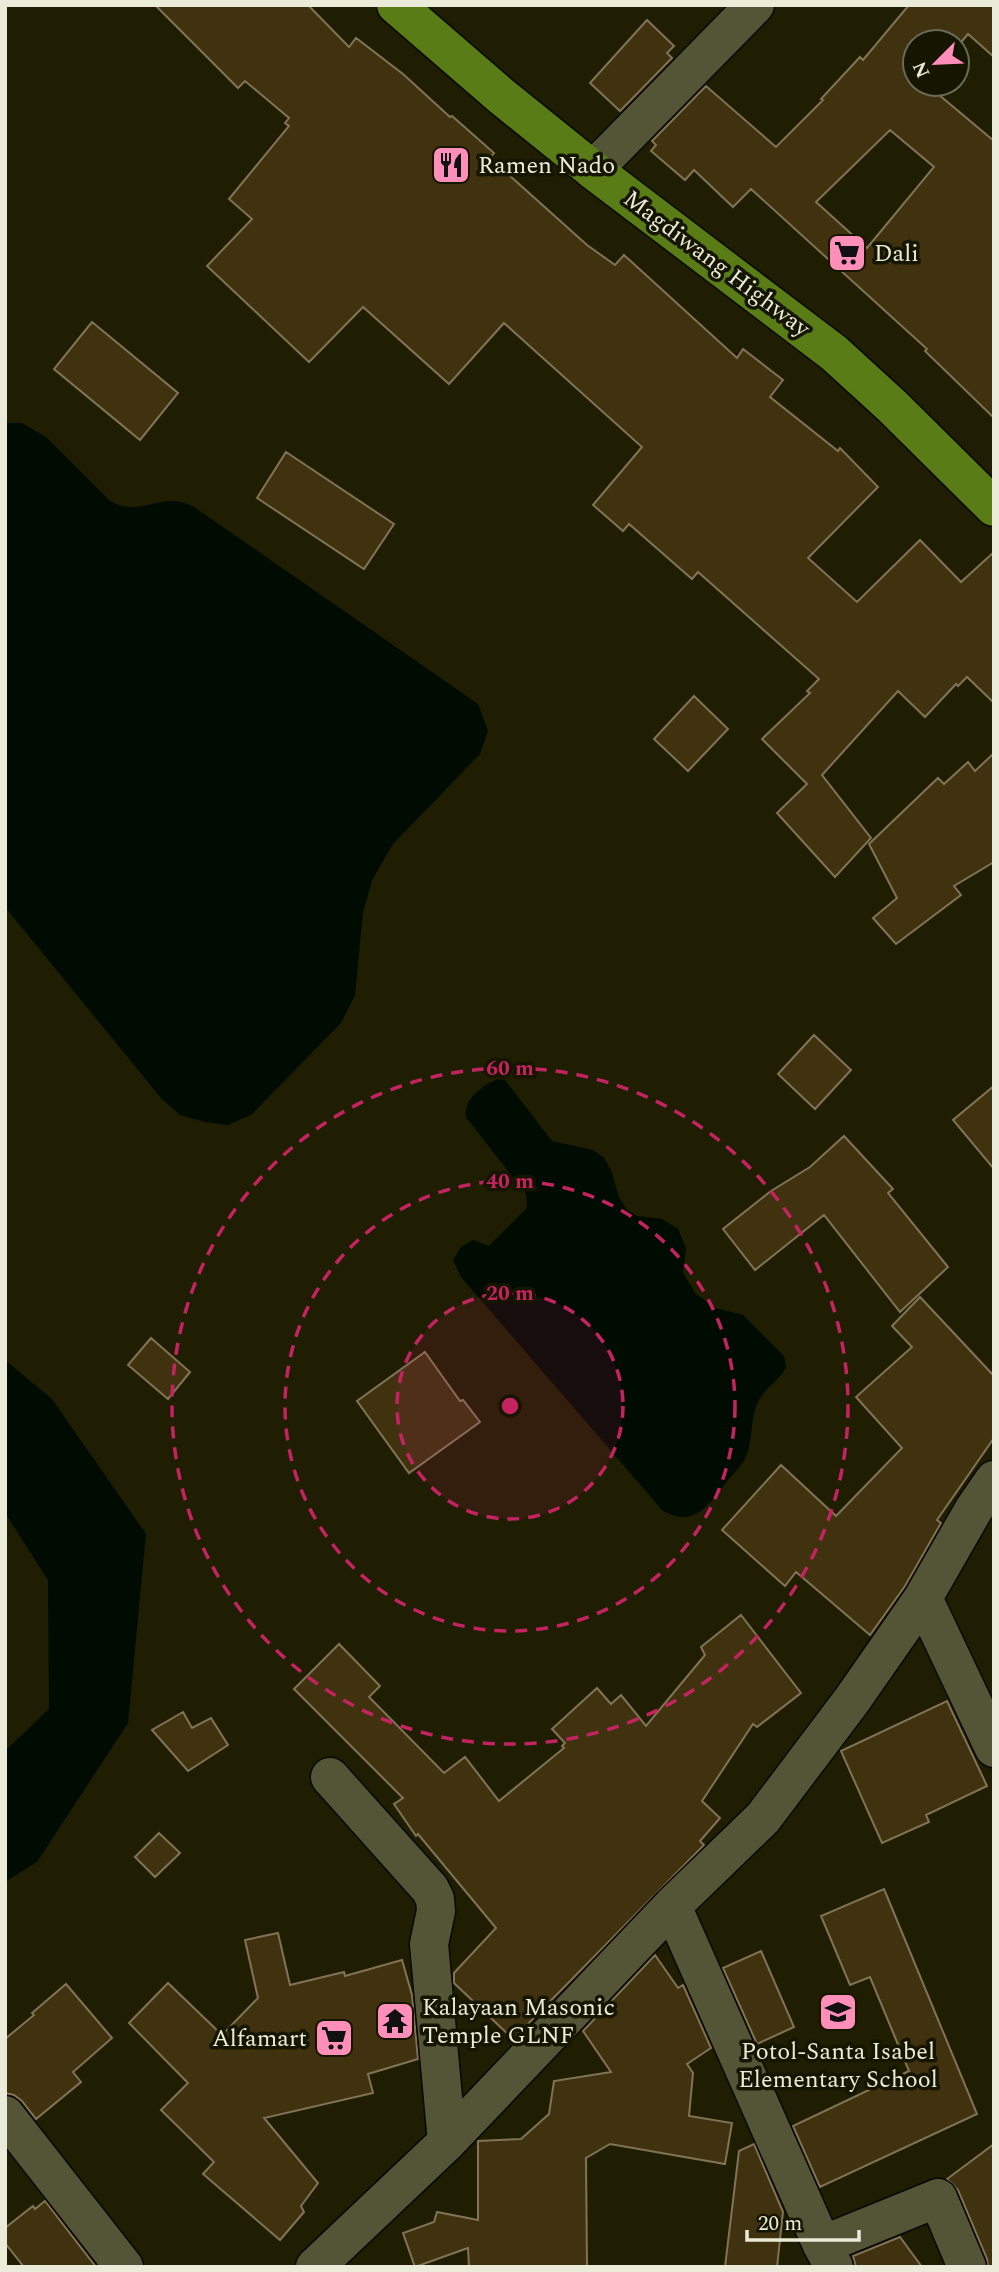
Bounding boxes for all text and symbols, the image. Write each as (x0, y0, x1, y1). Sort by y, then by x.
north arrow (901, 28, 971, 98)
text: N (905, 56, 938, 82)
restaurant icon: Ramen Nado (430, 144, 472, 186)
place label: Ramen Nado (478, 148, 615, 184)
street label: Magdiwang Highway (615, 181, 819, 347)
supermarket icon: Dali (826, 232, 868, 274)
place label: Dali (874, 236, 919, 272)
text: 60 m (486, 1053, 534, 1085)
text: 40 m (486, 1166, 534, 1198)
text: 20 m (486, 1278, 534, 1310)
centre of rings (498, 1394, 522, 1418)
place label: Kalayaan Masonic Temple GLNF (422, 1990, 615, 2054)
school or university icon: Potol-Santa Isabel Elementary School (817, 1991, 859, 2033)
temple icon: Kalayaan Masonic Temple GLNF (374, 2000, 416, 2042)
supermarket icon: Alfamart (313, 2017, 355, 2059)
place label: Alfamart (212, 2021, 307, 2057)
place label: Potol-Santa Isabel Elementary School (738, 2034, 938, 2098)
scale bar (747, 2198, 859, 2242)
text: 20 m (758, 2208, 802, 2240)

